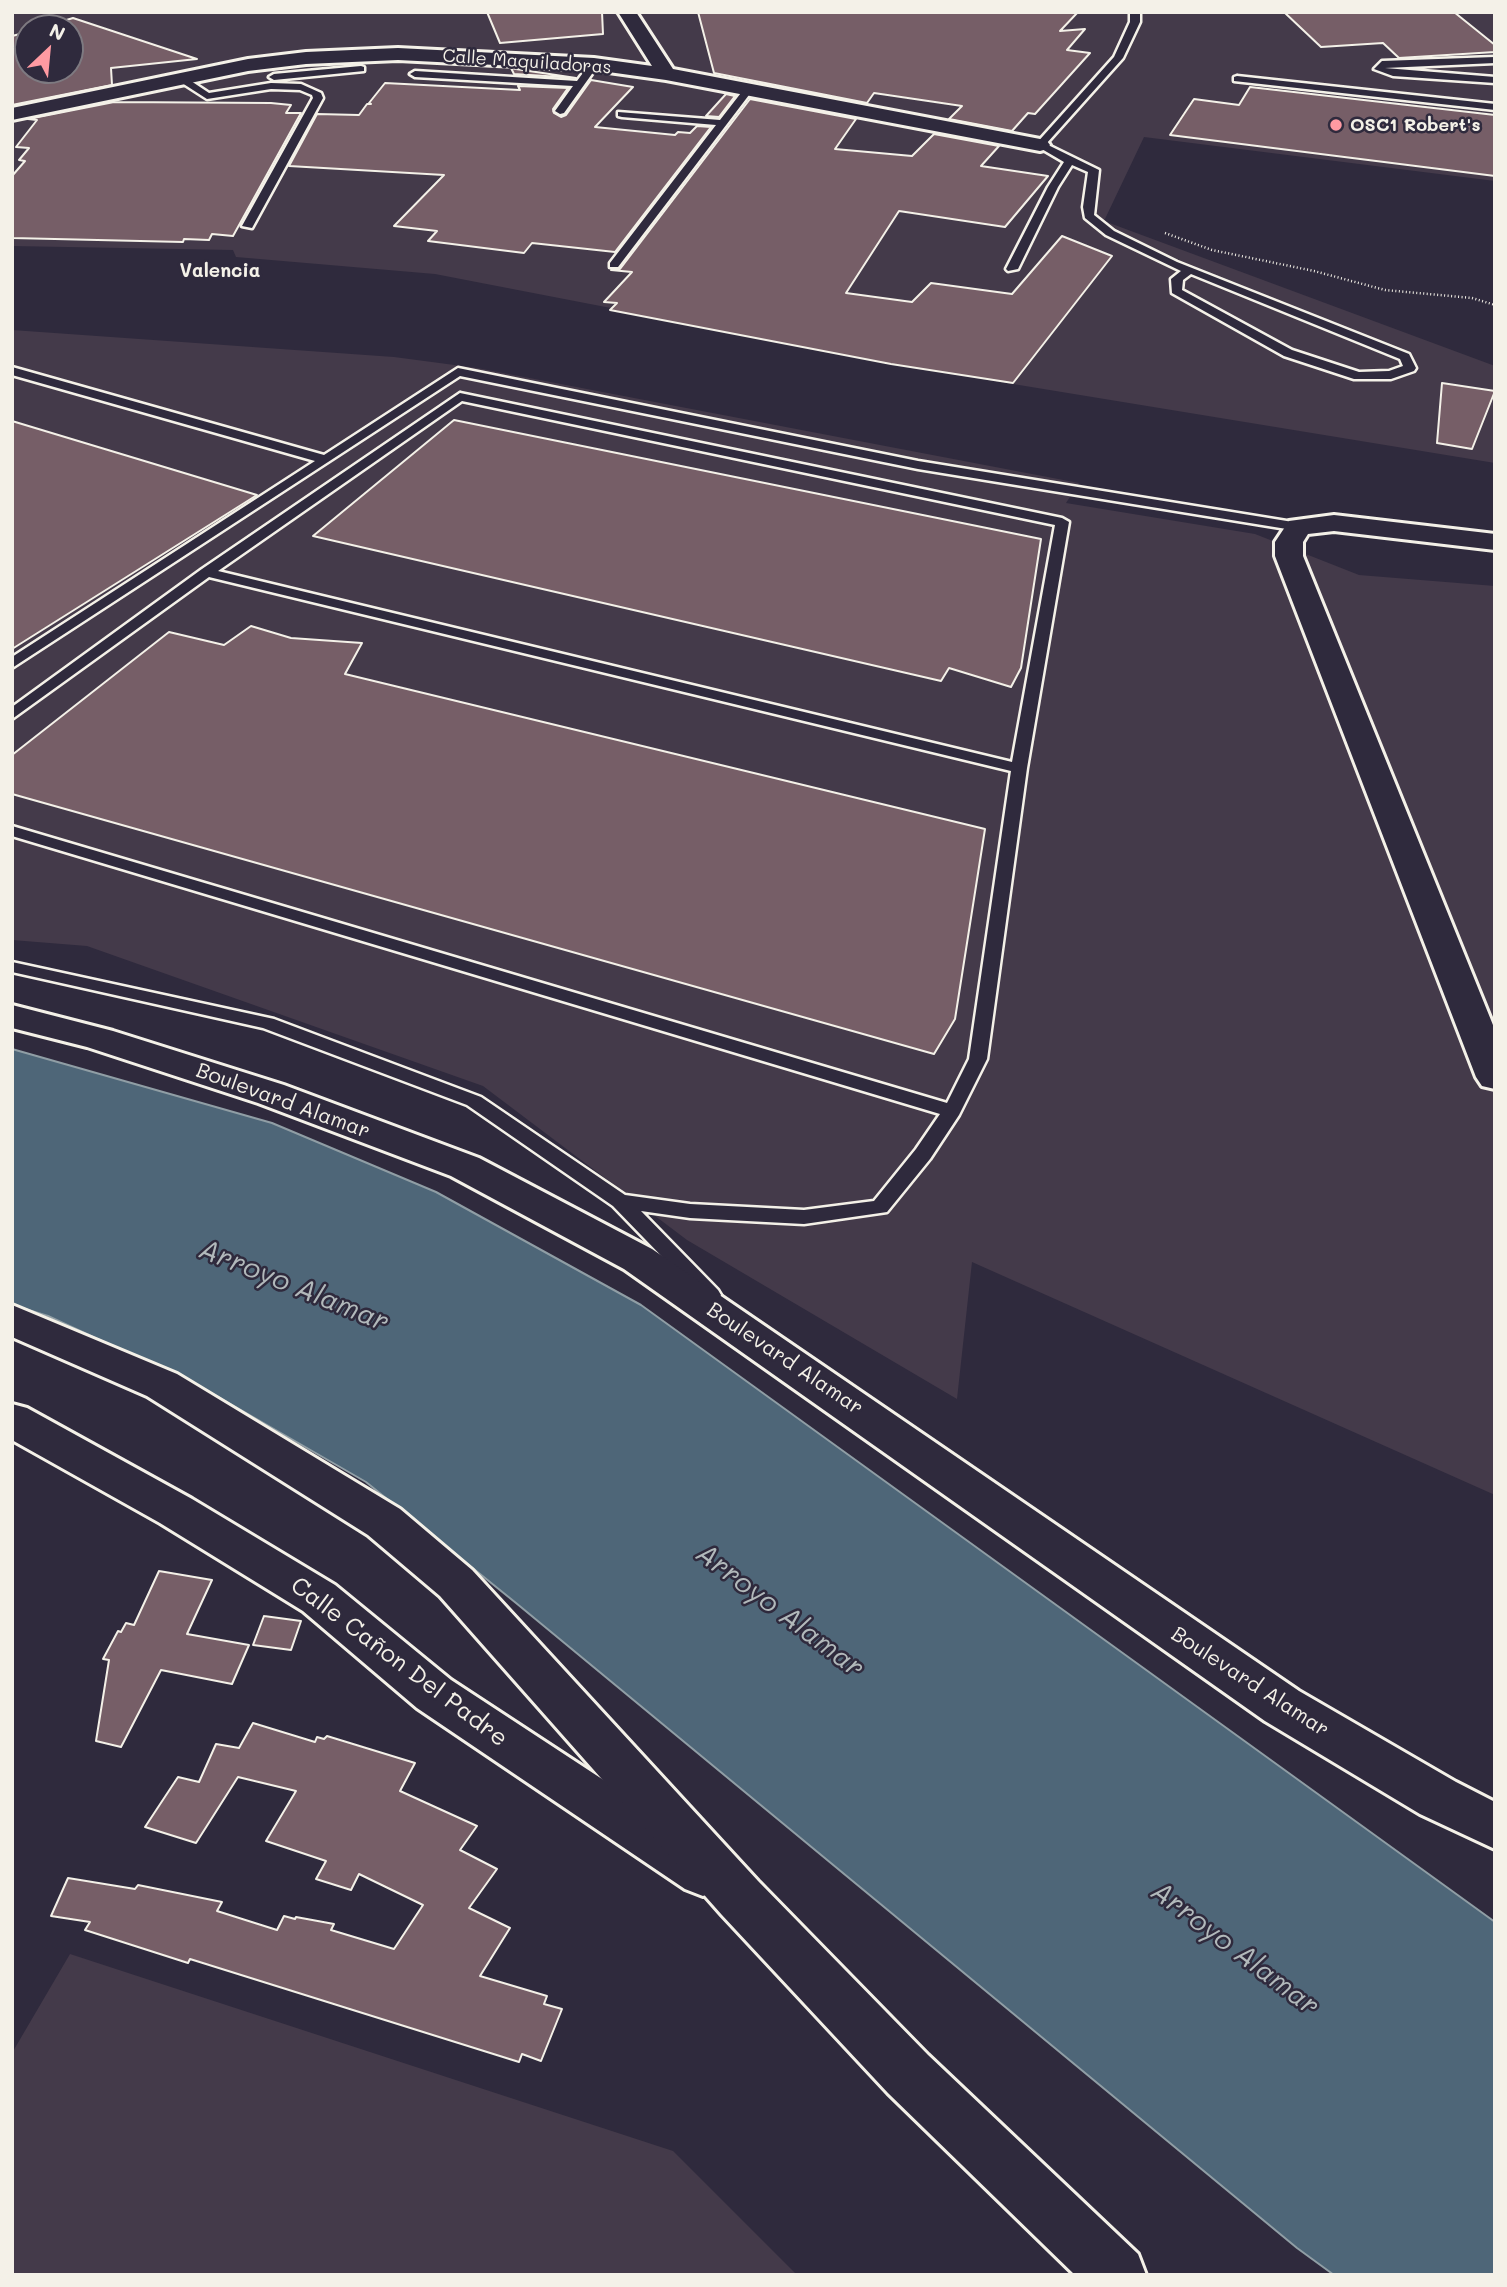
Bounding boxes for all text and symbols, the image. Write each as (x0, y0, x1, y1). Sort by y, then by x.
north arrow (14, 14, 84, 84)
text: N (46, 17, 70, 46)
street label: Calle Maquiladoras (442, 45, 612, 79)
place label: OSC1 Robert's (1350, 114, 1480, 136)
marker: OSC1 Robert's (1328, 117, 1344, 133)
district label: Valencia (179, 260, 261, 282)
street label: Boulevard Alamar (193, 1058, 373, 1144)
water label: Arroyo Alamar (194, 1233, 394, 1339)
street label: Boulevard Alamar (702, 1297, 868, 1421)
water label: Arroyo Alamar (689, 1537, 871, 1685)
street label: Calle Cañon Del Padre (285, 1571, 513, 1753)
street label: Boulevard Alamar (1166, 1622, 1334, 1742)
water label: Arroyo Alamar (1144, 1875, 1326, 2023)

